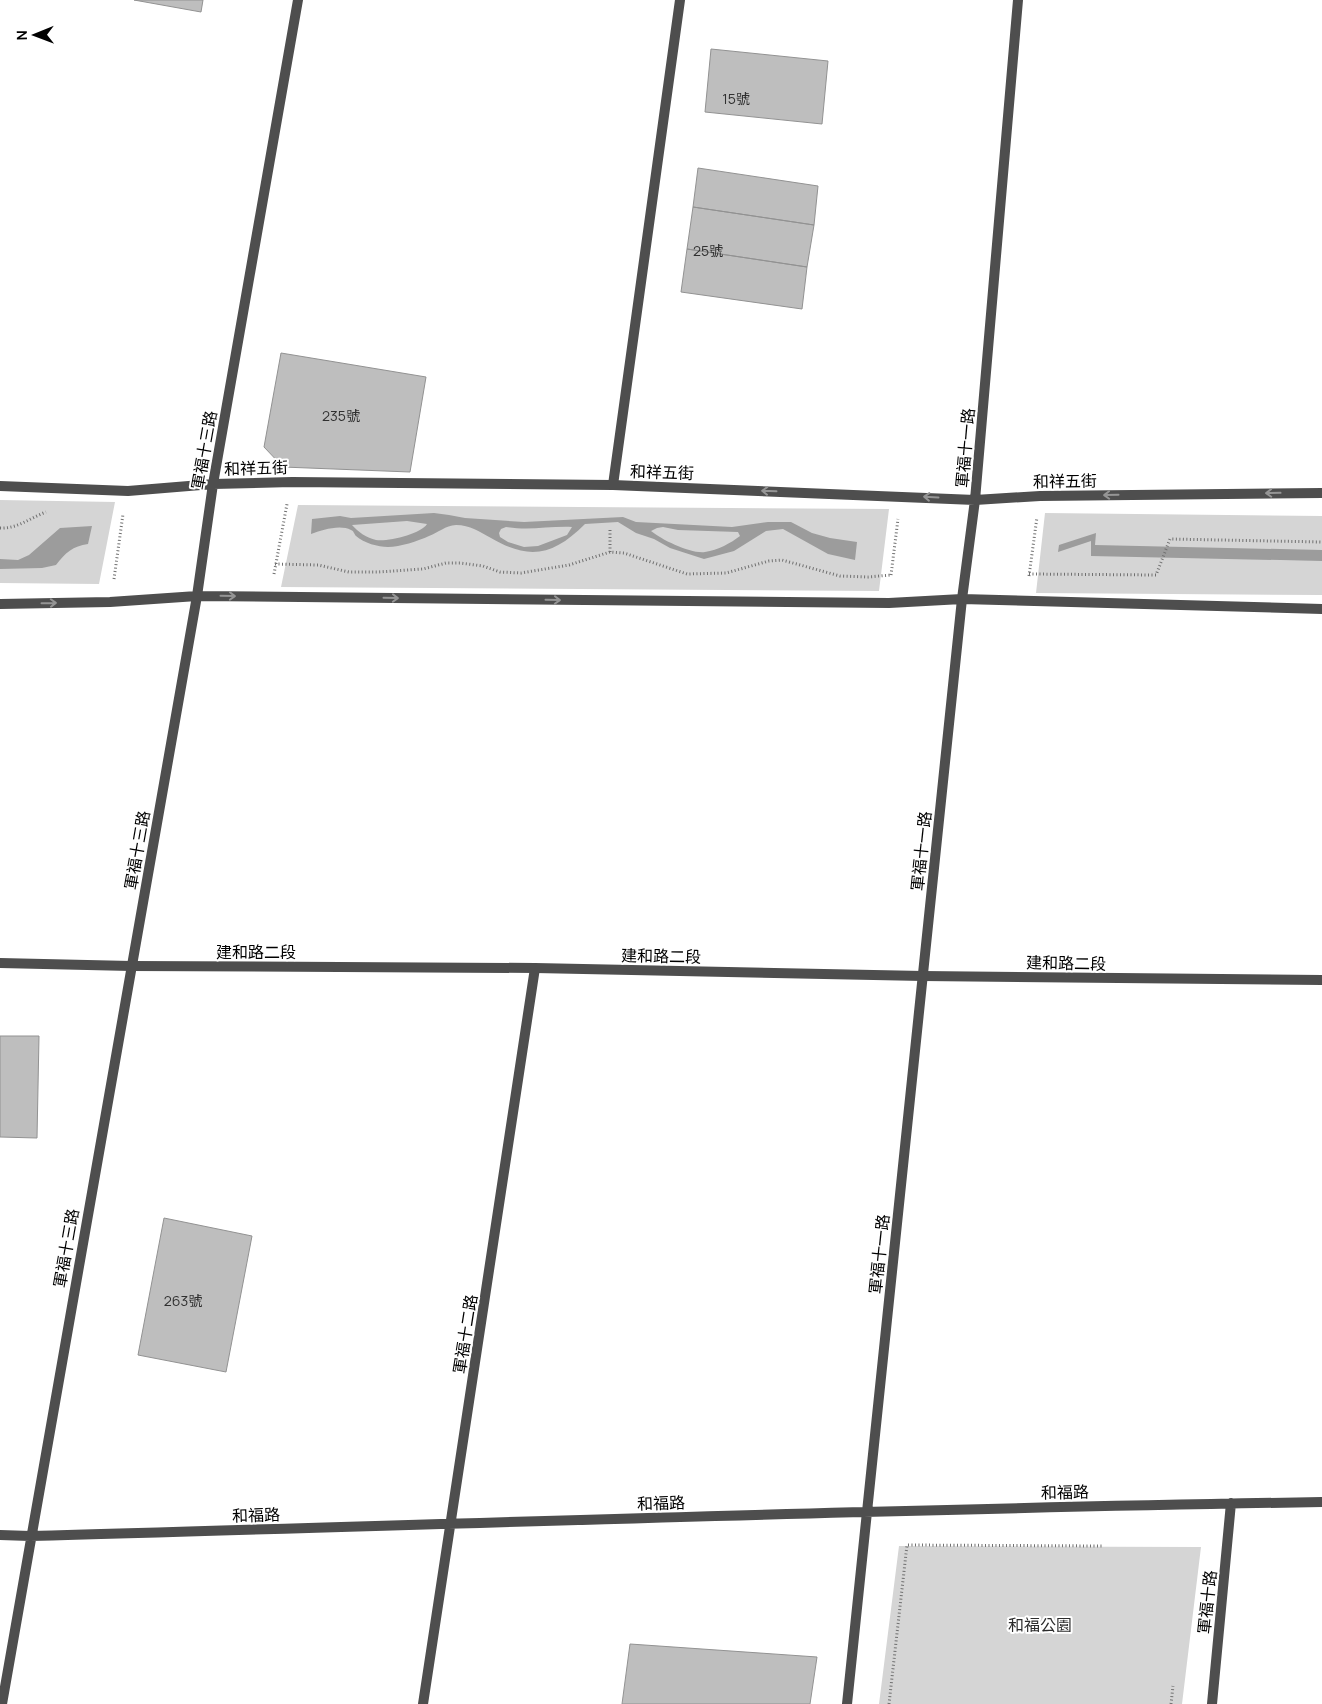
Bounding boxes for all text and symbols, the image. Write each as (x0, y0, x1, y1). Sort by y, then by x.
north arrow (10, 10, 60, 60)
text: N (12, 30, 31, 40)
house number: 15號 (722, 89, 750, 108)
house number: 25號 (693, 241, 723, 260)
house number: 235號 (322, 406, 360, 425)
street label: 軍福十一路 (951, 407, 979, 489)
street label: 軍福十三路 (186, 409, 222, 491)
street label: 和祥五街 (224, 456, 288, 480)
street label: 和祥五街 (630, 460, 694, 484)
street label: 和祥五街 (1033, 469, 1097, 493)
one-way arrow (761, 486, 777, 496)
one-way arrow (1266, 488, 1282, 498)
one-way arrow (1103, 491, 1119, 500)
one-way arrow (923, 493, 939, 502)
one-way arrow (220, 591, 236, 601)
one-way arrow (382, 593, 399, 603)
one-way arrow (545, 595, 561, 605)
one-way arrow (40, 598, 56, 608)
street label: 軍福十三路 (119, 809, 155, 891)
street label: 軍福十一路 (906, 810, 936, 892)
street label: 建和路二段 (216, 941, 296, 963)
street label: 建和路二段 (621, 944, 701, 968)
street label: 建和路二段 (1026, 951, 1106, 975)
street label: 軍福十三路 (48, 1207, 84, 1289)
street label: 軍福十一路 (864, 1213, 894, 1295)
house number: 263號 (164, 1291, 202, 1310)
street label: 軍福十二路 (448, 1293, 482, 1375)
street label: 和福路 (1041, 1481, 1089, 1503)
street label: 和福路 (637, 1491, 685, 1515)
street label: 和福路 (232, 1503, 280, 1527)
street label: 軍福十路 (1193, 1569, 1221, 1635)
park label: 和福公園 (1008, 1614, 1072, 1636)

